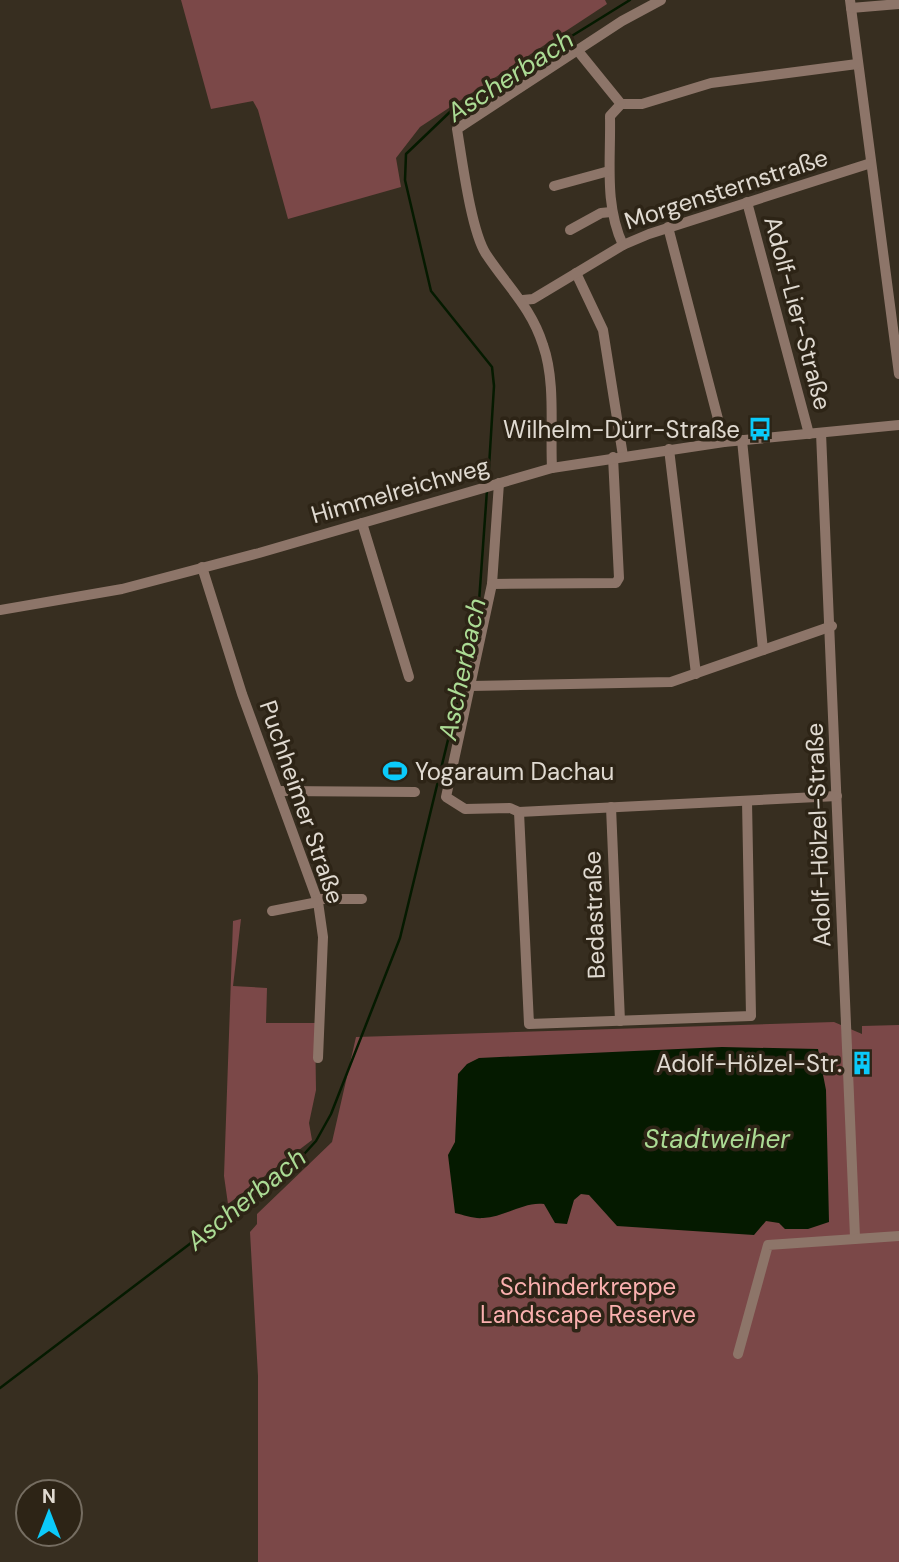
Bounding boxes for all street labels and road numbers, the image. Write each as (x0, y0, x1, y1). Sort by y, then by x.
street label: Morgensternstraße (620, 141, 832, 237)
street label: Adolf-Lier-Straße (757, 213, 839, 413)
street label: Himmelreichweg (307, 450, 493, 530)
street label: Puchheimer Straße (253, 696, 351, 908)
street label: Adolf-Hölzel-Straße (799, 722, 837, 948)
street label: Bedastraße (576, 850, 612, 980)

